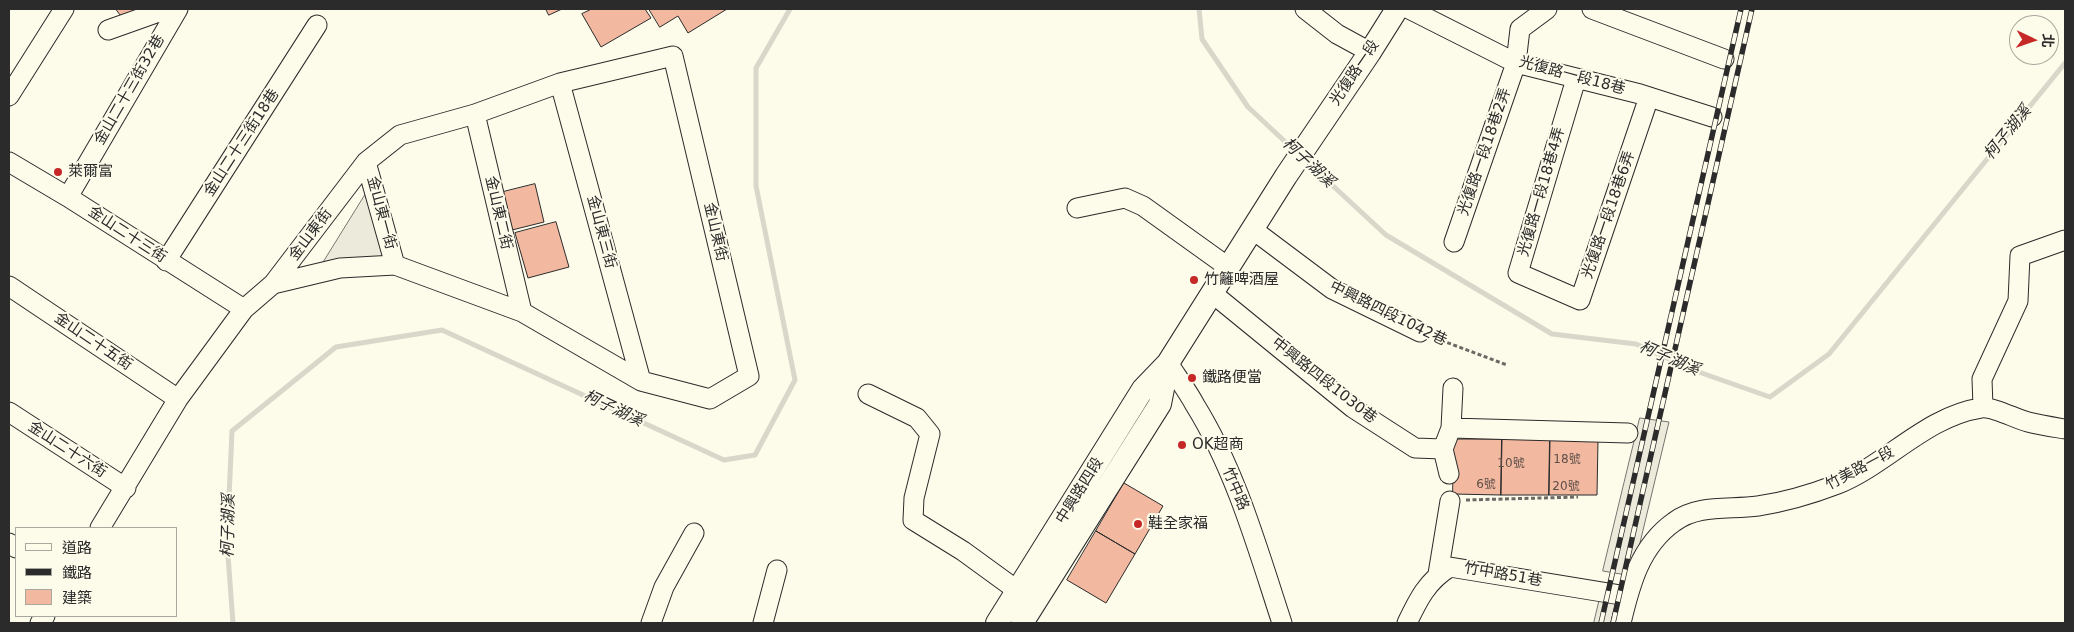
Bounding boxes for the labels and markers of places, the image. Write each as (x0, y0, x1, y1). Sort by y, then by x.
place label: 萊爾富 (68, 163, 113, 181)
marker: 萊爾富 (52, 166, 64, 178)
place label: 竹籬啤酒屋 (1204, 271, 1279, 289)
marker: 竹籬啤酒屋 (1188, 274, 1200, 286)
place label: 鐵路便當 (1202, 369, 1262, 387)
marker: 鐵路便當 (1186, 372, 1198, 384)
place label: OK超商 (1192, 436, 1244, 454)
marker: OK超商 (1176, 439, 1188, 451)
place label: 鞋全家福 (1148, 515, 1208, 533)
marker: 鞋全家福 (1132, 518, 1144, 530)

